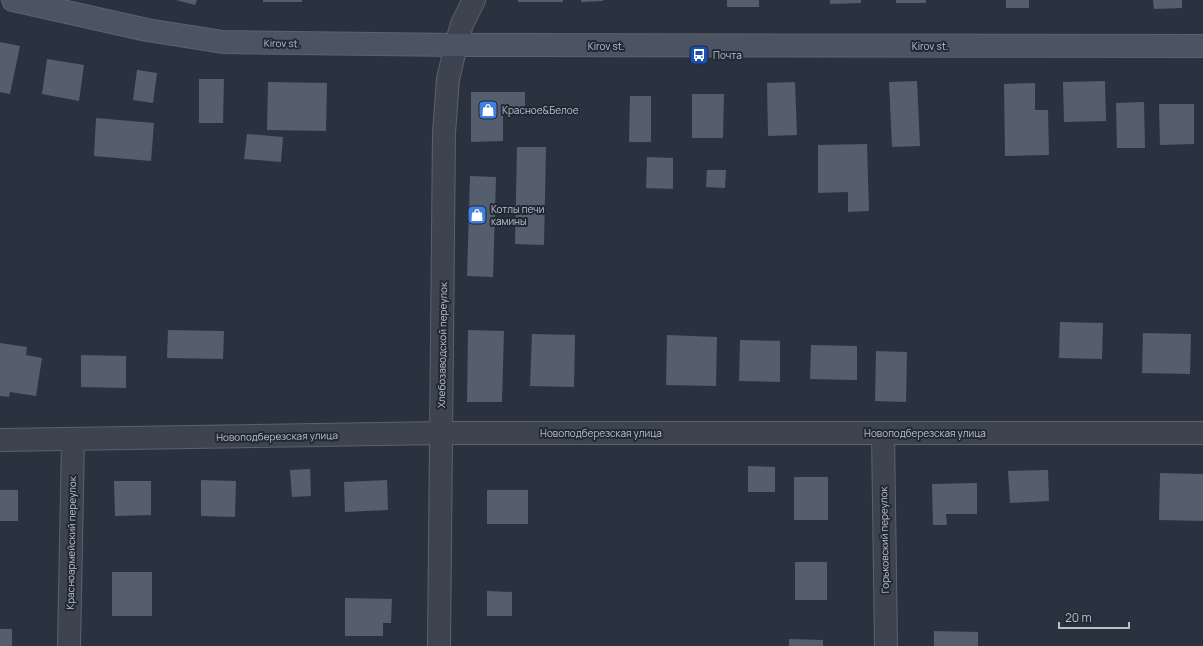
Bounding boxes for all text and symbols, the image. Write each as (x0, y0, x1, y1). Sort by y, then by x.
street label: Kirov st. (264, 36, 300, 50)
street label: Kirov st. (588, 39, 624, 53)
street label: Kirov st. (912, 39, 948, 53)
bus stop icon: Почта (688, 44, 710, 66)
place label: Почта (713, 48, 742, 62)
shop icon: Красное&Белое (477, 99, 499, 121)
place label: Красное&Белое (502, 103, 579, 117)
place label: Котлы печи камины (491, 202, 544, 228)
shop icon: Котлы печи камины (466, 204, 488, 226)
street label: Хлебозаводской переулок (434, 281, 450, 408)
street label: Новоподберезская улица (540, 426, 662, 440)
street label: Новоподберезская улица (864, 426, 986, 440)
street label: Новоподберезская улица (216, 428, 338, 444)
street label: Красноармейский переулок (63, 475, 79, 610)
street label: Горьковский переулок (876, 486, 892, 593)
scale bar (1059, 604, 1129, 630)
text: 20 m (1065, 609, 1092, 626)

